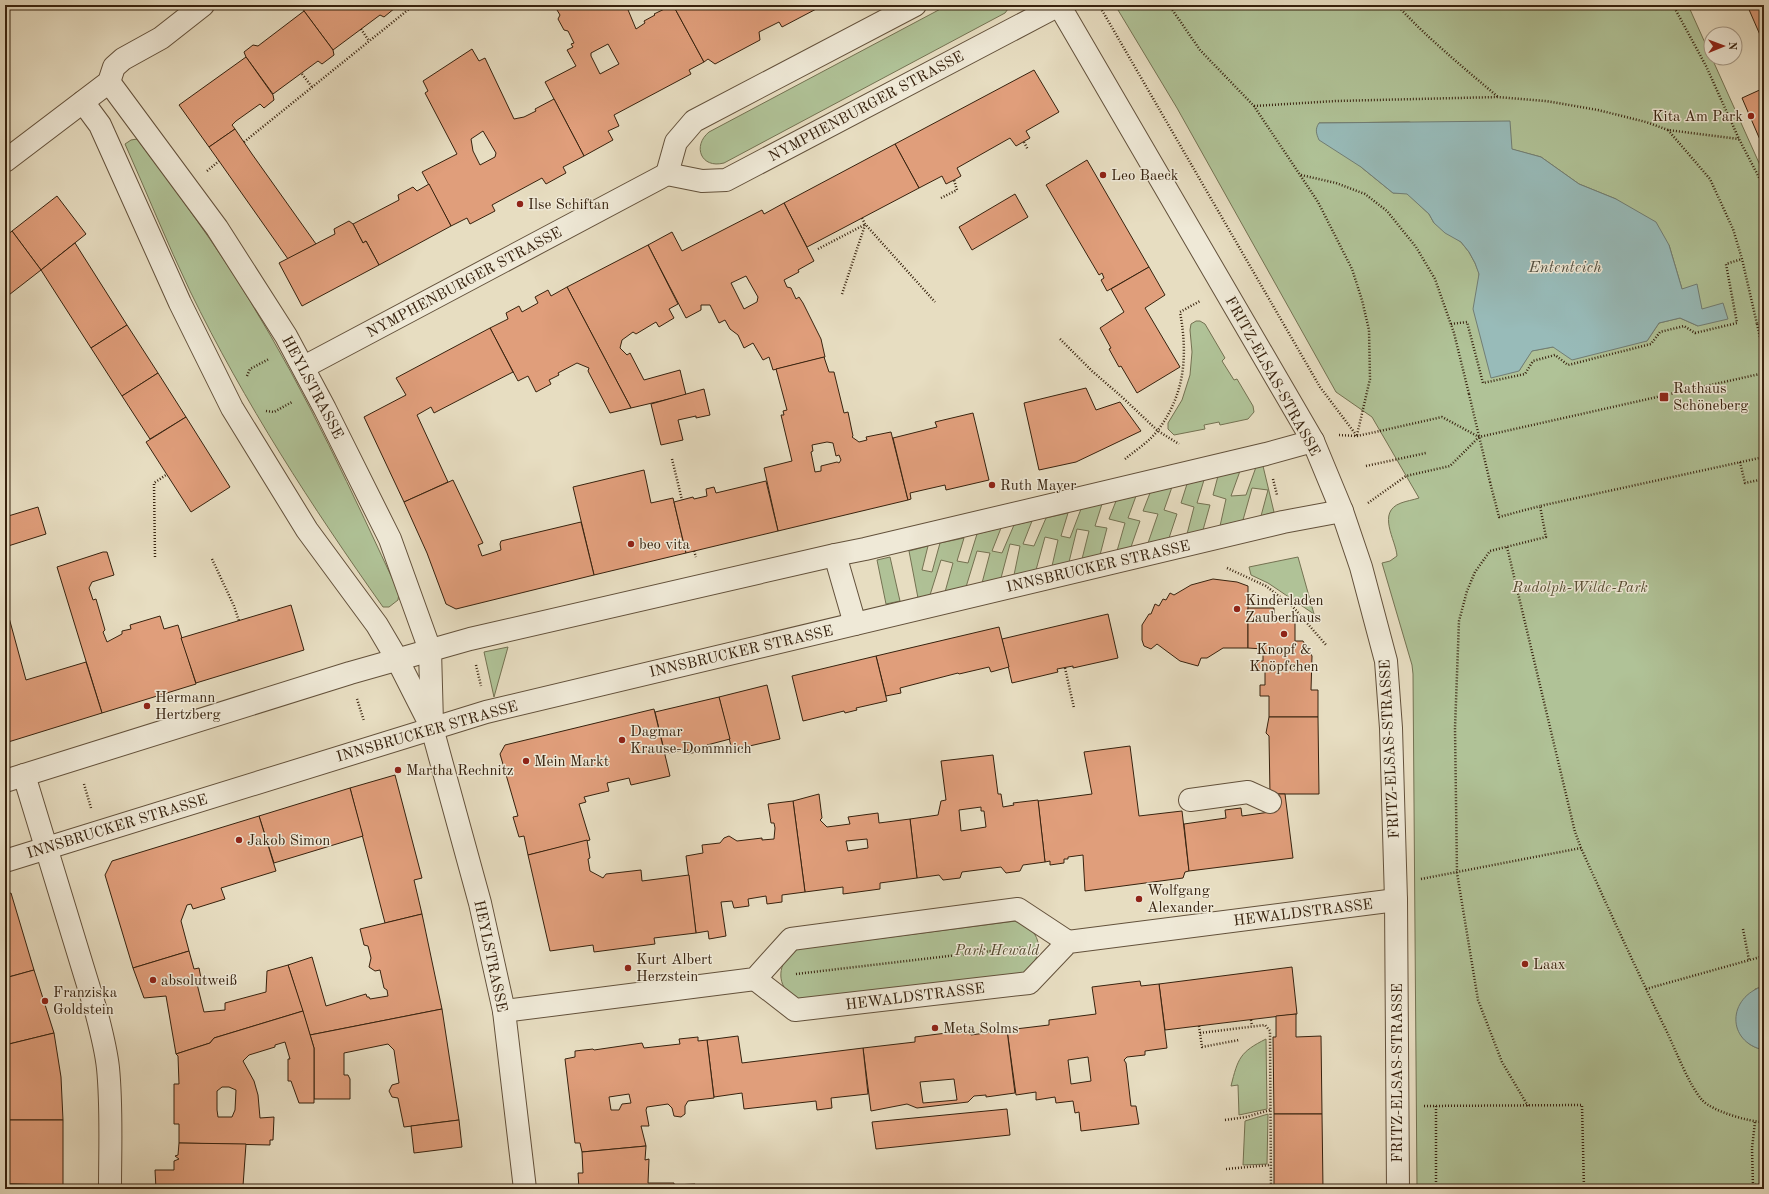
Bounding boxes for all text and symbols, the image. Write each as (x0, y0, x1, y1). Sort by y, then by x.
north arrow (1703, 26, 1743, 66)
text: N (1726, 42, 1737, 51)
street label: NYMPHENBURGER STRASSE (767, 49, 967, 165)
place label: Kita Am Park (1652, 110, 1743, 125)
marker: Kita Am Park (1746, 111, 1756, 121)
place label: Leo Baeck (1111, 169, 1179, 184)
marker: Leo Baeck (1098, 170, 1108, 180)
place label: Ilse Schiftan (528, 198, 609, 213)
marker: Ilse Schiftan (515, 199, 525, 209)
street label: NYMPHENBURGER STRASSE (365, 225, 565, 341)
water label: Ententeich (1527, 260, 1602, 276)
street label: FRITZ-ELSAS-STRASSE (1222, 295, 1322, 459)
street label: HEYLSTRASSE (278, 334, 345, 442)
place label: Rathaus Schöneberg (1673, 382, 1748, 414)
marker: Rathaus Schöneberg (1658, 391, 1670, 403)
place label: Ruth Mayer (1000, 479, 1076, 494)
marker: Ruth Mayer (987, 480, 997, 490)
place label: beo vita (639, 538, 690, 553)
marker: beo vita (626, 539, 636, 549)
street label: INNSBRUCKER STRASSE (1005, 539, 1192, 596)
park label: Rudolph-Wilde-Park (1511, 581, 1648, 596)
place label: Kinderladen Zauberhaus (1245, 594, 1324, 626)
marker: Kinderladen Zauberhaus (1232, 604, 1242, 614)
street label: INNSBRUCKER STRASSE (648, 624, 835, 681)
marker: Knopf & Knöpfchen (1279, 629, 1289, 639)
place label: Knopf & Knöpfchen (1249, 643, 1319, 675)
street label: FRITZ-ELSAS-STRASSE (1378, 659, 1403, 839)
place label: Hermann Hertzberg (155, 691, 221, 723)
street label: INNSBRUCKER STRASSE (335, 699, 520, 766)
marker: Hermann Hertzberg (142, 701, 152, 711)
place label: Dagmar Krause-Dommnich (630, 725, 752, 757)
marker: Dagmar Krause-Dommnich (617, 735, 627, 745)
place label: Mein Markt (534, 755, 609, 770)
marker: Mein Markt (521, 756, 531, 766)
place label: Martha Rechnitz (406, 764, 514, 779)
marker: Martha Rechnitz (393, 765, 403, 775)
street label: INNSBRUCKER STRASSE (25, 793, 210, 862)
place label: Jakob Simon (247, 834, 330, 849)
marker: Jakob Simon (234, 835, 244, 845)
place label: Wolfgang Alexander (1147, 884, 1214, 916)
marker: Wolfgang Alexander (1134, 894, 1144, 904)
street label: HEWALDSTRASSE (1233, 897, 1374, 929)
street label: HEYLSTRASSE (470, 899, 509, 1014)
park label: Park Hewald (954, 944, 1040, 959)
place label: Kurt Albert Herzstein (636, 953, 712, 985)
place label: Laax (1533, 958, 1566, 973)
marker: Laax (1520, 959, 1530, 969)
marker: Kurt Albert Herzstein (623, 963, 633, 973)
place label: absolutweiß (161, 974, 237, 989)
marker: absolutweiß (148, 975, 158, 985)
street label: HEWALDSTRASSE (845, 981, 986, 1013)
street label: FRITZ-ELSAS-STRASSE (1391, 983, 1406, 1163)
place label: Franziska Goldstein (53, 986, 118, 1018)
marker: Franziska Goldstein (40, 996, 50, 1006)
place label: Meta Solms (943, 1022, 1019, 1037)
marker: Meta Solms (930, 1023, 940, 1033)

